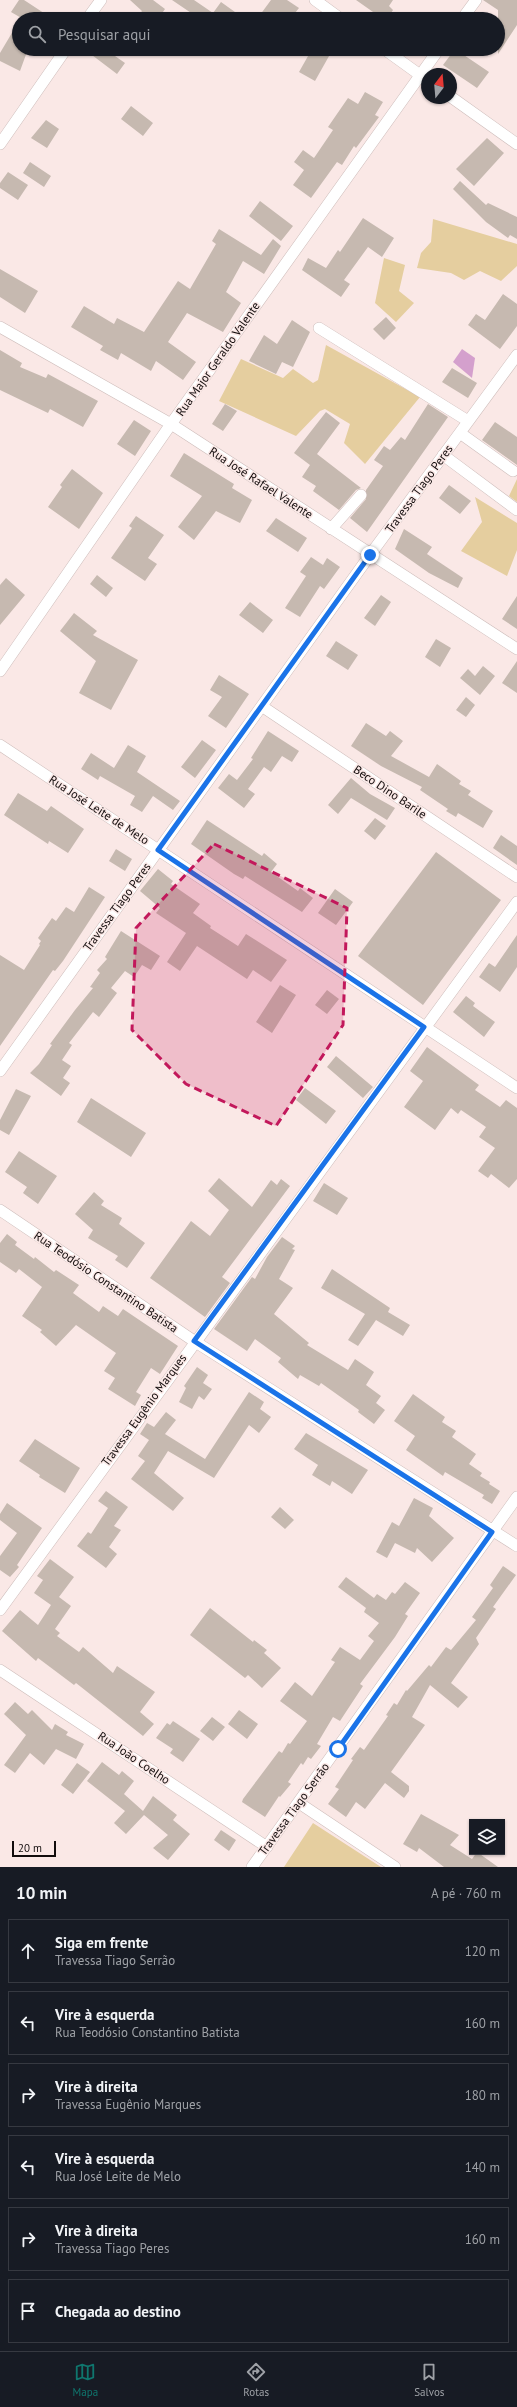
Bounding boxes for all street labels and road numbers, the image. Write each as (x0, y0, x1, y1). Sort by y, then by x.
street label: Rua Major Geraldo Valente (172, 299, 263, 419)
street label: Travessa Tiago Peres (381, 442, 456, 536)
street label: Rua José Rafael Valente (207, 443, 316, 522)
street label: Beco Dino Barile (351, 762, 430, 822)
street label: Rua José Leite de Melo (46, 772, 152, 848)
street label: Travessa Tiago Peres (79, 860, 154, 954)
street label: Rua Teodósio Constantino Batista (31, 1228, 181, 1335)
street label: Travessa Eugênio Marques (98, 1351, 189, 1469)
street label: Rua João Coelho (95, 1728, 173, 1787)
street label: Travessa Tiago Serrão (255, 1759, 332, 1858)

